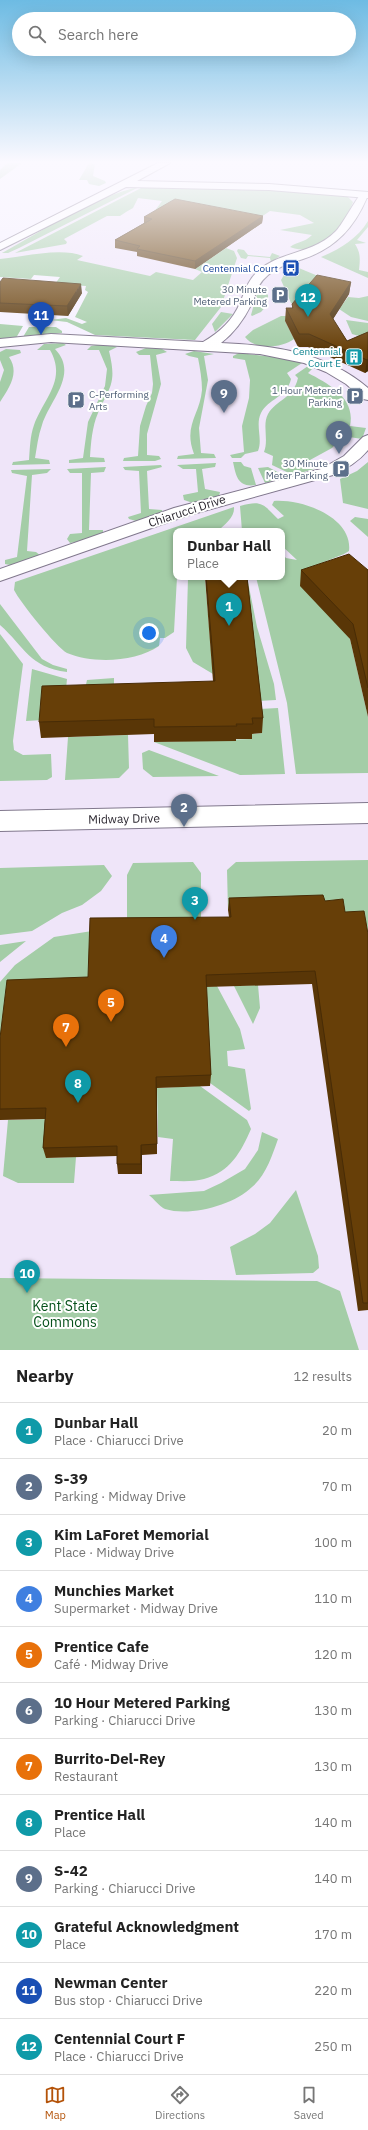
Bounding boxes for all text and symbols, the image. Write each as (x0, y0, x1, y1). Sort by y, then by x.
search box (12, 12, 356, 56)
icon: search (26, 23, 48, 45)
text: Search here (58, 25, 138, 44)
bus stop icon: Centennial Court (281, 258, 301, 278)
place label: Centennial Court (203, 262, 278, 275)
place label: 30 Minute Metered Parking (193, 283, 268, 308)
pin: 12 (295, 284, 321, 317)
parking icon: 30 Minute Metered Parking (270, 285, 290, 305)
pin: 11 (28, 302, 54, 335)
place label: Centennial Court E (293, 345, 341, 370)
building icon: Centennial Court E (344, 347, 364, 367)
pin: 9 (211, 380, 237, 413)
place label: 1 Hour Metered Parking (272, 384, 343, 409)
parking icon: 1 Hour Metered Parking (345, 386, 365, 406)
place label: C-Performing Arts (89, 388, 149, 413)
parking icon: C-Performing Arts (66, 390, 86, 410)
pin: 6 (326, 421, 352, 454)
place label: 30 Minute Meter Parking (266, 457, 329, 482)
parking icon: 30 Minute Meter Parking (331, 459, 351, 479)
street label: Chiarucci Drive (146, 491, 228, 530)
popup (173, 528, 285, 580)
text: Dunbar Hall (187, 536, 271, 555)
text: Place (187, 555, 219, 572)
pin: 1 (216, 593, 242, 626)
your location (139, 623, 159, 643)
pin: 2 (171, 794, 197, 827)
street label: Midway Drive (88, 810, 160, 827)
pin: 3 (182, 887, 208, 920)
pin: 4 (151, 925, 177, 958)
pin: 5 (98, 989, 124, 1022)
pin: 7 (53, 1014, 79, 1047)
pin: 8 (65, 1070, 91, 1103)
pin: 10 (14, 1260, 40, 1293)
park label: Kent State Commons (32, 1297, 98, 1331)
text: Nearby (16, 1365, 74, 1387)
text: 12 results (293, 1368, 352, 1385)
text: Dunbar Hall (54, 1413, 138, 1432)
text: 1 (25, 1422, 33, 1439)
text: 20 m (322, 1422, 352, 1439)
text: Place · Chiarucci Drive (54, 1432, 184, 1449)
text: S-39 (54, 1469, 88, 1488)
text: 2 (25, 1478, 33, 1495)
text: 70 m (322, 1478, 352, 1495)
text: Parking · Midway Drive (54, 1488, 186, 1505)
text: Kim LaForet Memorial (54, 1525, 209, 1544)
text: 3 (25, 1534, 33, 1551)
text: 100 m (314, 1534, 352, 1551)
text: Place · Midway Drive (54, 1544, 174, 1561)
text: Munchies Market (54, 1581, 174, 1600)
text: 4 (25, 1590, 33, 1607)
text: 110 m (314, 1590, 352, 1607)
text: Supermarket · Midway Drive (54, 1600, 218, 1617)
text: Prentice Cafe (54, 1637, 149, 1656)
text: 5 (25, 1646, 33, 1663)
text: 120 m (314, 1646, 352, 1663)
text: Café · Midway Drive (54, 1656, 169, 1673)
text: 10 Hour Metered Parking (54, 1693, 230, 1712)
text: 6 (25, 1702, 33, 1719)
text: 130 m (314, 1702, 352, 1719)
text: Parking · Chiarucci Drive (54, 1712, 195, 1729)
text: Burrito-Del-Rey (54, 1749, 165, 1768)
text: 7 (25, 1758, 33, 1775)
text: 130 m (314, 1758, 352, 1775)
text: Restaurant (54, 1768, 118, 1785)
text: Prentice Hall (54, 1805, 145, 1824)
text: 8 (25, 1814, 33, 1831)
text: 140 m (314, 1814, 352, 1831)
text: Place (54, 1824, 86, 1841)
text: S-42 (54, 1861, 88, 1880)
text: 9 (25, 1870, 33, 1887)
text: 140 m (314, 1870, 352, 1887)
text: Parking · Chiarucci Drive (54, 1880, 195, 1897)
text: Grateful Acknowledgment (54, 1917, 239, 1936)
text: 10 (21, 1926, 37, 1943)
text: 170 m (314, 1926, 352, 1943)
text: Place (54, 1936, 86, 1953)
text: Newman Center (54, 1973, 168, 1992)
text: 11 (21, 1982, 37, 1999)
text: 220 m (314, 1982, 352, 1999)
text: Bus stop · Chiarucci Drive (54, 1992, 203, 2009)
text: Centennial Court F (54, 2029, 185, 2048)
text: 12 (21, 2038, 37, 2055)
text: 250 m (314, 2038, 352, 2055)
text: Place · Chiarucci Drive (54, 2048, 184, 2065)
tab: Map (44, 2084, 66, 2122)
tab: Directions (155, 2084, 205, 2122)
tab: Saved (294, 2084, 324, 2122)

